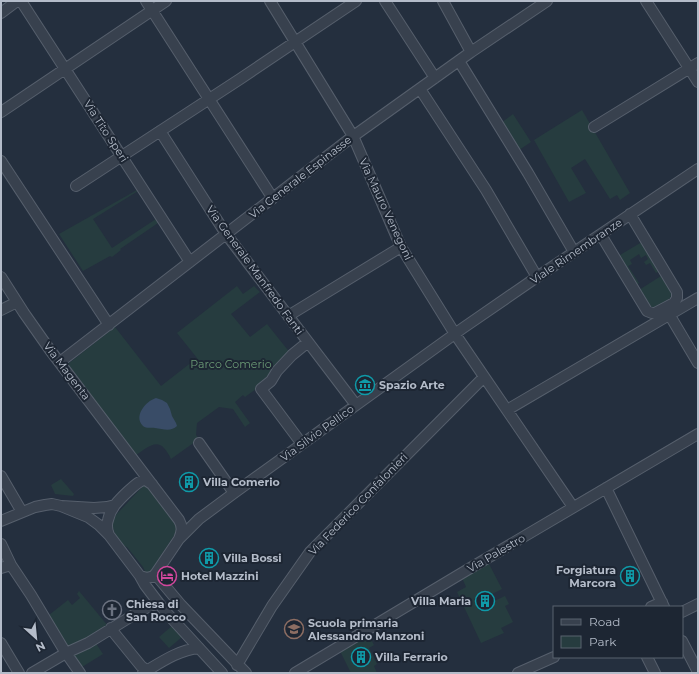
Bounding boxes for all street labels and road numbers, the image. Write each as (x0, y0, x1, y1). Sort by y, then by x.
street label: Via Tito Speri (81, 97, 131, 165)
street label: Via Generale Espinasse (246, 132, 354, 221)
street label: Via Mauro Venegoni (356, 156, 416, 262)
street label: Via Generale Manfredo Fanti (203, 203, 307, 337)
street label: Viale Rimembranze (527, 215, 625, 287)
street label: Via Magenta (41, 339, 93, 403)
street label: Via Silvio Pellico (278, 402, 357, 464)
street label: Via Federico Confalonieri (305, 450, 411, 558)
street label: Via Palestro (465, 531, 528, 575)

